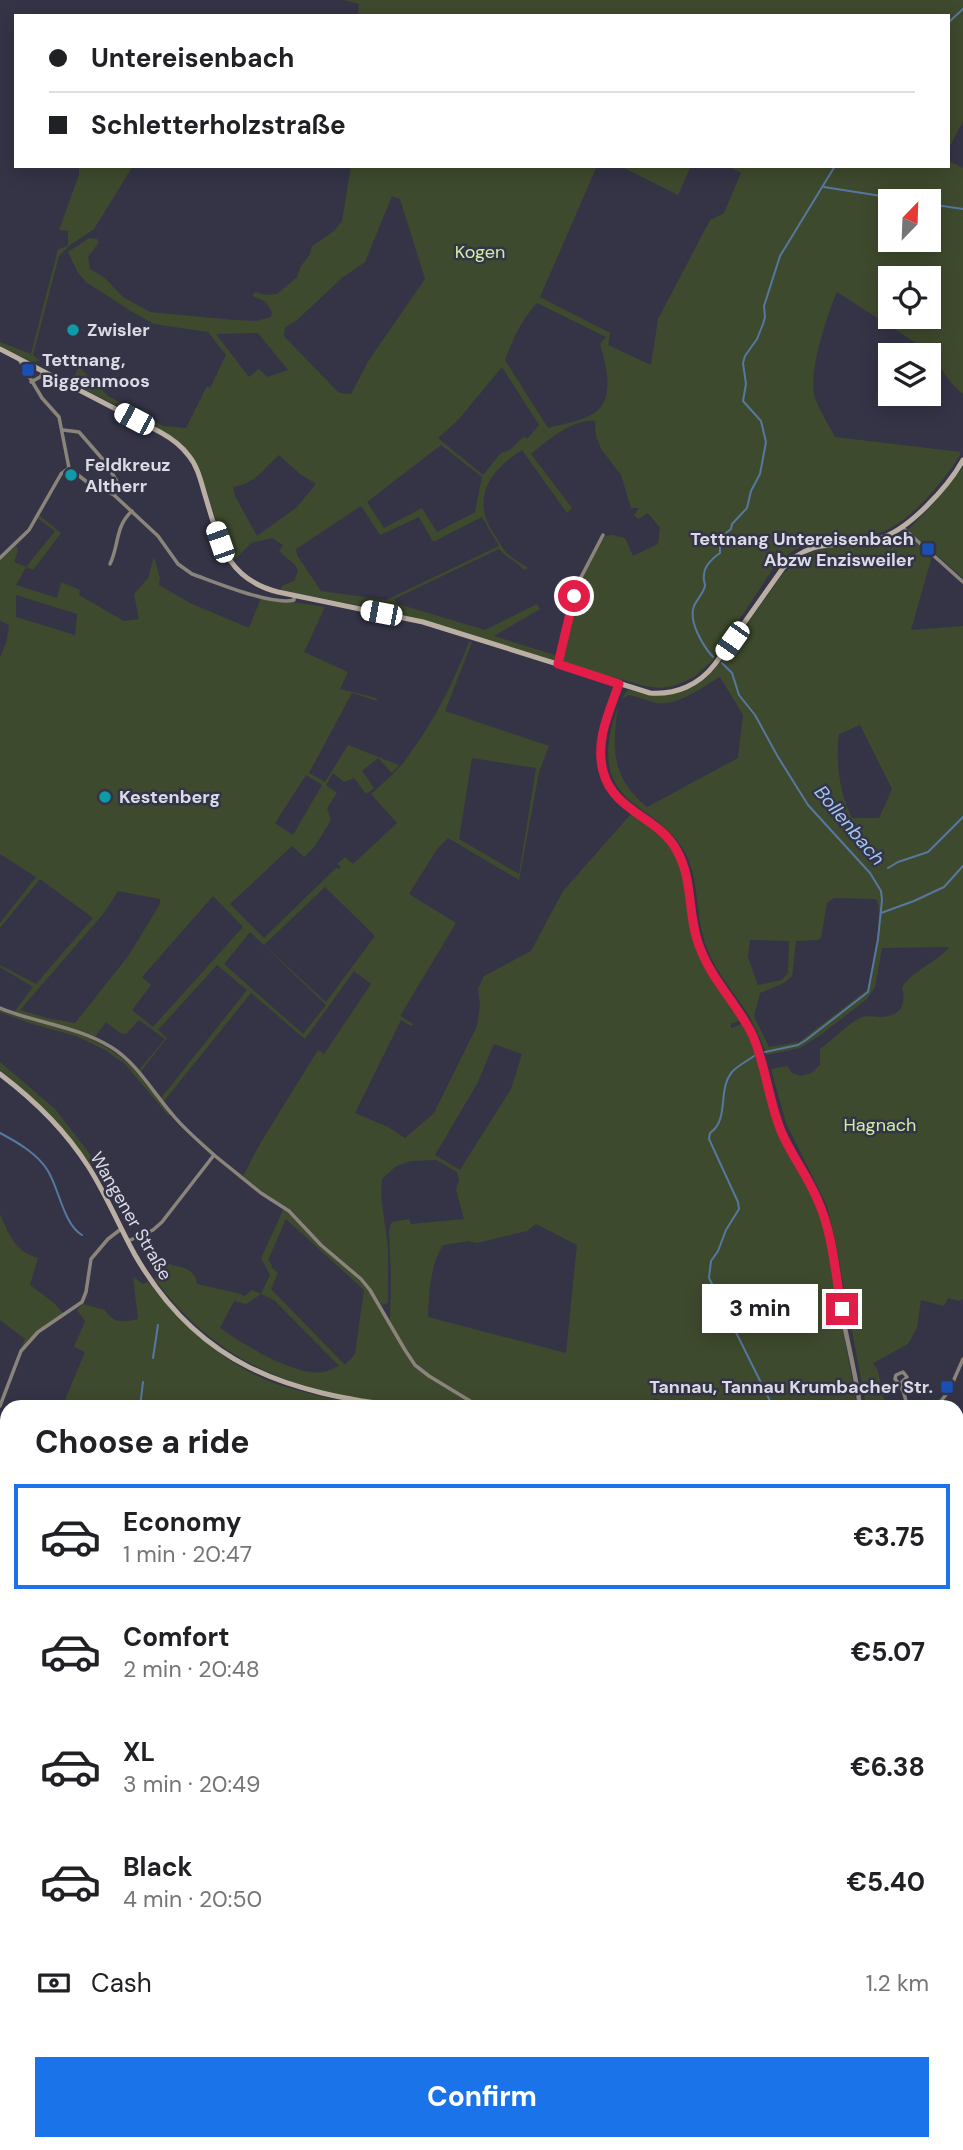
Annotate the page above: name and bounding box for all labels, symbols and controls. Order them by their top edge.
text: Untereisenbach [91,41,294,75]
text: Schletterholzstraße [91,108,346,142]
north arrow [878,189,942,252]
map controls [878,189,941,406]
park label: Kogen [455,240,505,264]
button: locate [878,266,941,329]
place label: Zwisler [87,318,150,342]
marker: Zwisler [65,322,81,338]
button: layers [878,343,941,406]
place label: Tettnang, Biggenmoos [42,348,150,393]
marker: Tettnang, Biggenmoos [20,362,36,378]
car [111,400,158,438]
place label: Feldkreuz Altherr [85,453,171,498]
marker: Feldkreuz Altherr [63,467,79,483]
car [204,519,237,565]
place label: Tettnang Untereisenbach Abzw Enzisweiler [690,527,914,572]
marker: Tettnang Untereisenbach Abzw Enzisweiler [920,541,936,557]
route start [558,580,590,612]
car [359,599,404,627]
car [712,618,753,664]
water label: Bollenbach [809,780,890,871]
place label: Kestenberg [119,785,220,809]
marker: Kestenberg [97,789,113,805]
park label: Hagnach [844,1113,916,1137]
street label: Wangener Straße [85,1147,177,1285]
callout: 3 min [702,1284,818,1334]
text: 3 min [729,1293,791,1323]
route end [826,1293,858,1325]
place label: Tannau, Tannau Krumbacher Str. [649,1375,933,1399]
marker: Tannau, Tannau Krumbacher Str. [939,1379,955,1395]
text: Choose a ride [35,1421,250,1463]
icon: car [39,1505,102,1568]
text: Economy [123,1505,241,1539]
text: €3.75 [853,1520,925,1554]
text: 1 min · 20:47 [123,1539,252,1569]
icon: car [39,1620,102,1683]
text: Comfort [123,1620,229,1654]
text: €5.07 [851,1635,925,1669]
text: 2 min · 20:48 [123,1654,260,1684]
icon: car [39,1735,102,1798]
text: XL [123,1735,155,1769]
text: €6.38 [850,1750,925,1784]
text: 3 min · 20:49 [123,1769,261,1799]
icon: car [39,1850,102,1913]
text: Black [123,1850,193,1884]
text: €5.40 [847,1865,925,1899]
text: 4 min · 20:50 [123,1884,262,1914]
icon: cash [35,1964,73,2002]
text: Cash [91,1966,152,2000]
text: 1.2 km [866,1968,929,1998]
button: Confirm [35,2057,929,2137]

